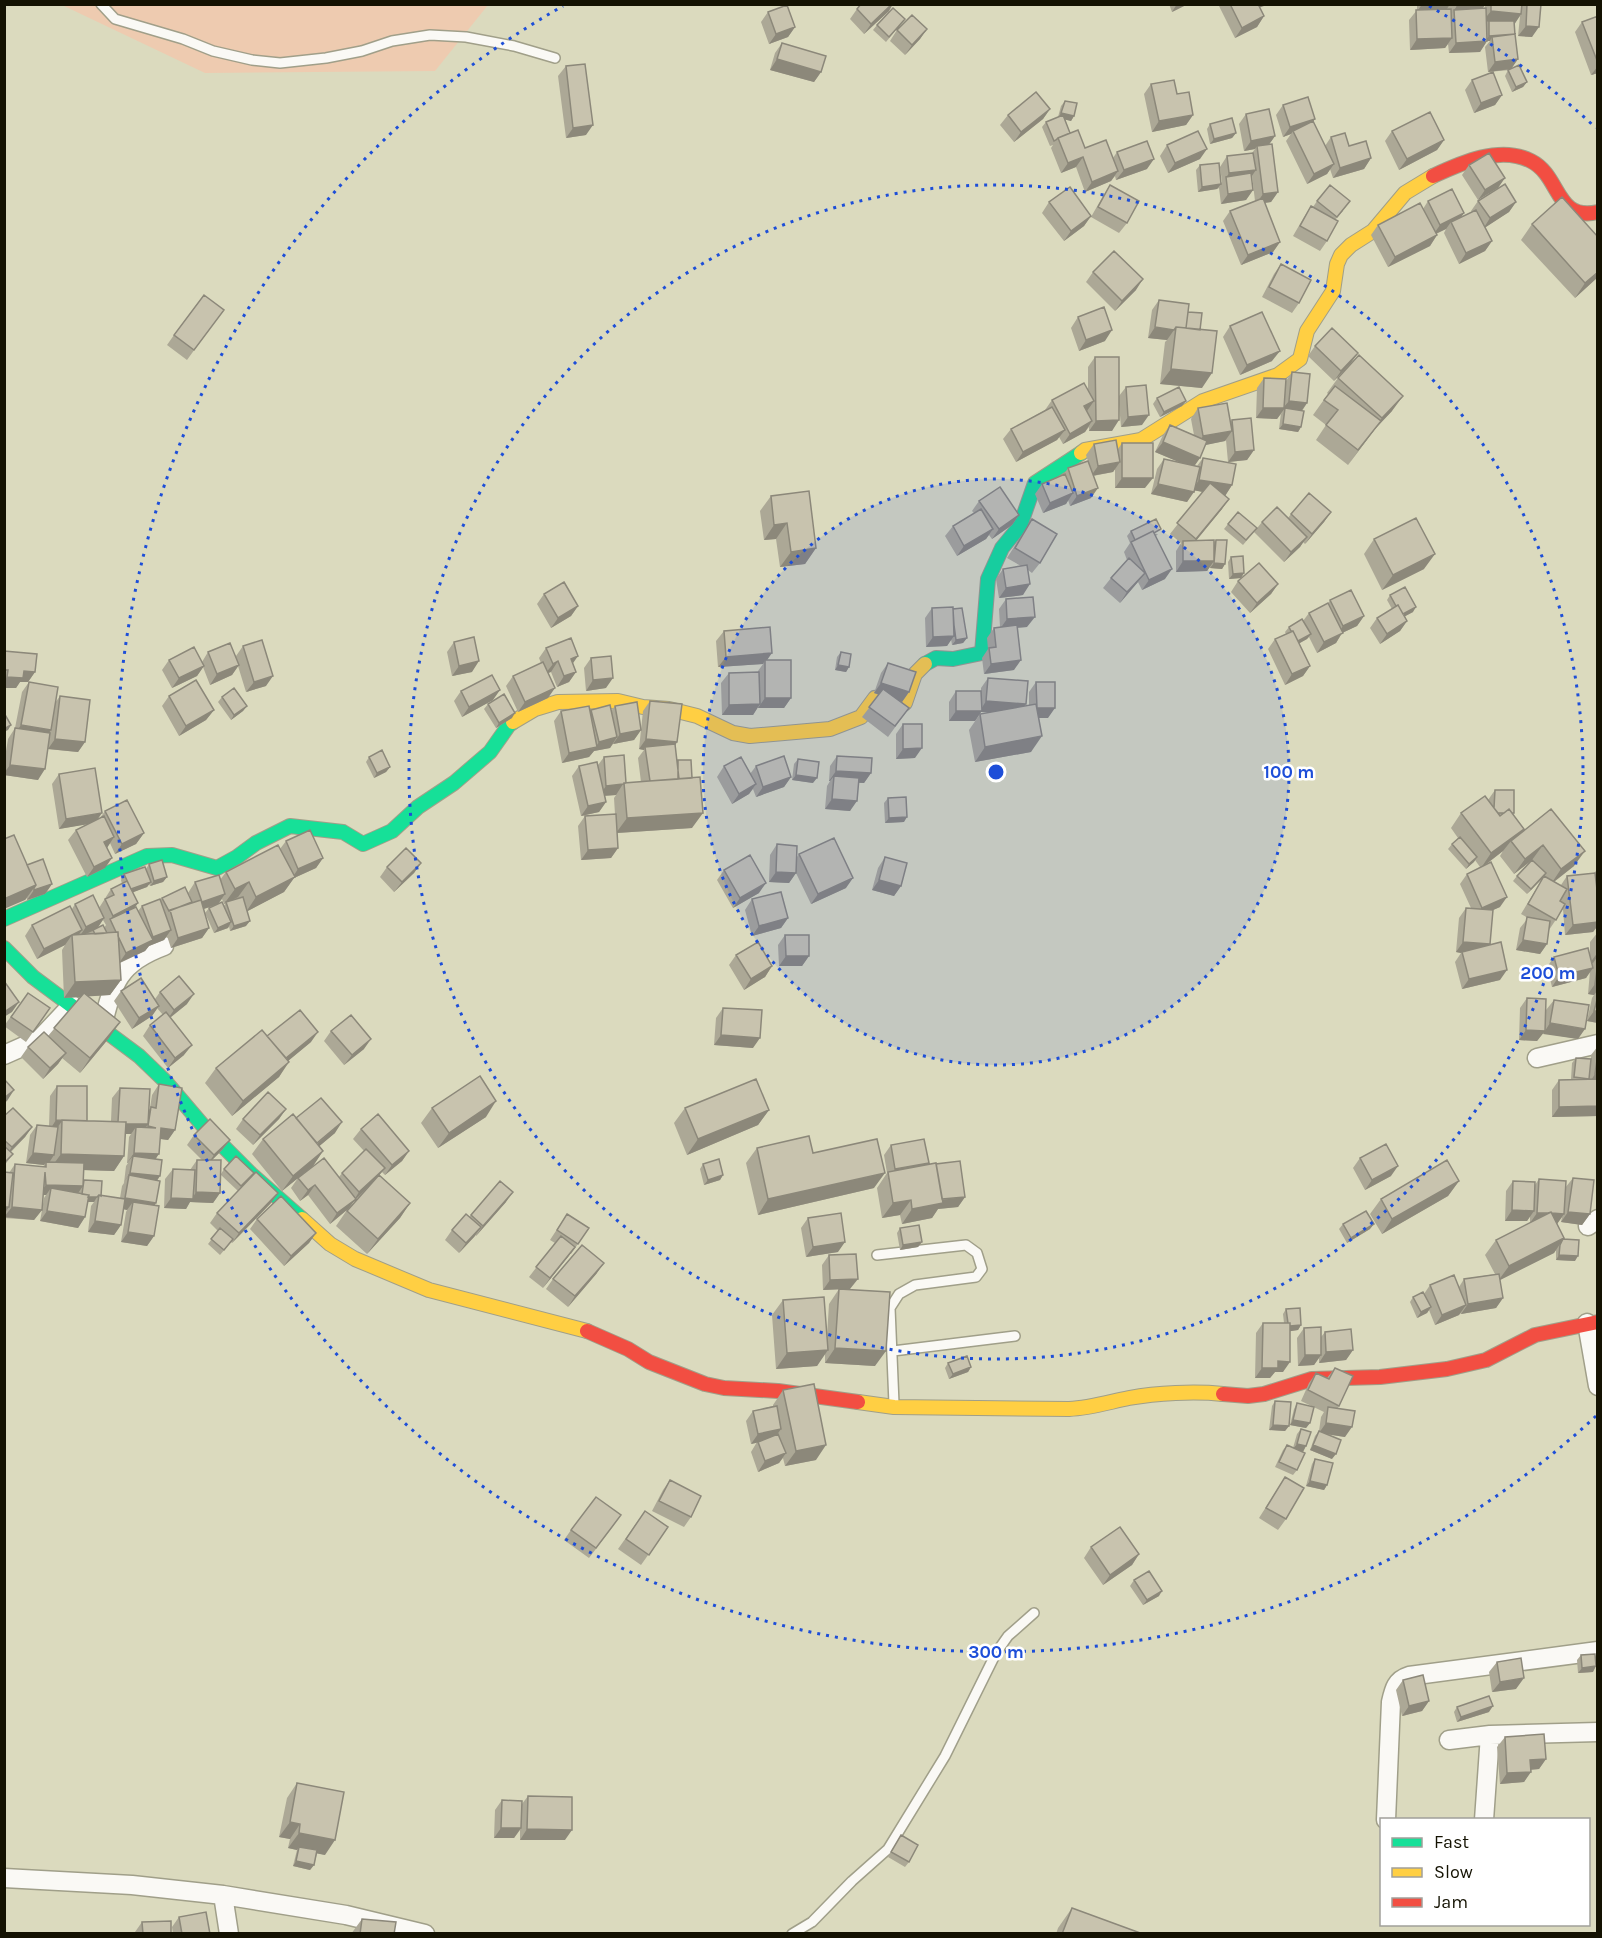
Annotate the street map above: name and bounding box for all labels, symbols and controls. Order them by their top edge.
text: 100 m [1264,761,1314,783]
centre of rings [986,762,1006,782]
text: 200 m [1520,962,1576,984]
text: 300 m [968,1641,1024,1663]
legend [1380,1818,1590,1926]
text: Fast [1434,1831,1469,1853]
text: Slow [1434,1861,1473,1883]
text: Jam [1434,1891,1468,1913]

